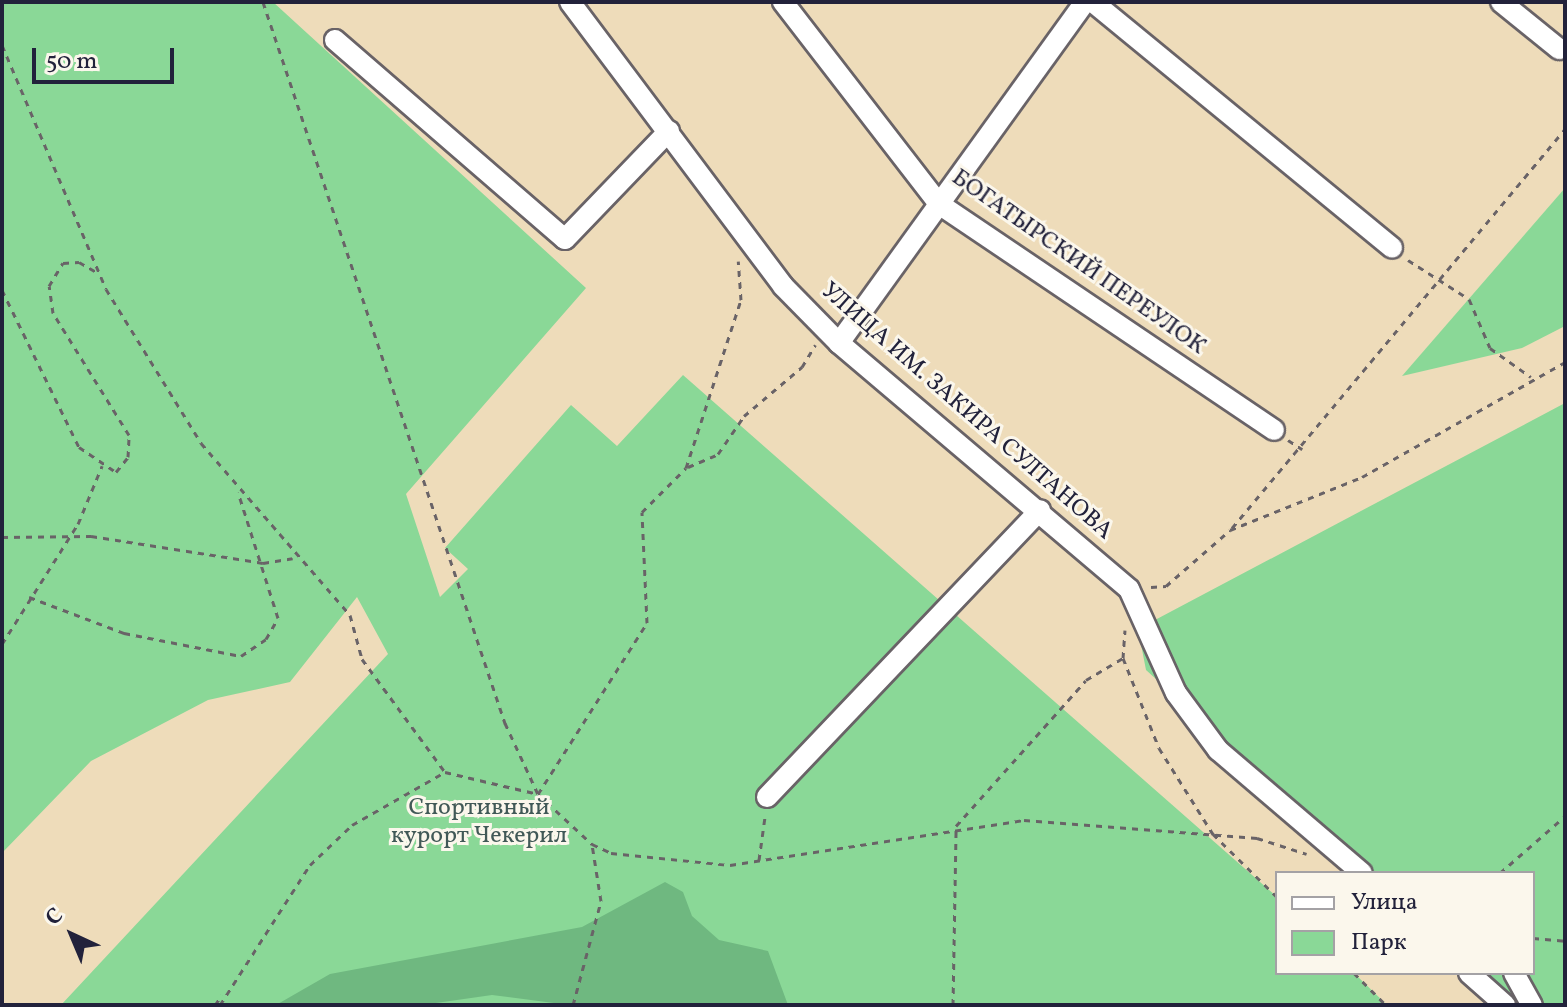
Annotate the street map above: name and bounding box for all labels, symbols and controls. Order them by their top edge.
scale bar [36,32,178,82]
text: 50 m [46,45,98,79]
street label: БОГАТЫРСКИЙ ПЕРЕУЛОК [945,164,1211,362]
street label: УЛИЦА ИМ. ЗАКИРА СУЛТАНОВА [814,277,1118,547]
park label: Спортивный курорт Чекерил [391,795,567,851]
legend [1275,871,1535,975]
text: Улица [1351,886,1418,920]
north arrow [32,895,112,975]
text: С [39,901,71,933]
text: Парк [1351,926,1407,960]

